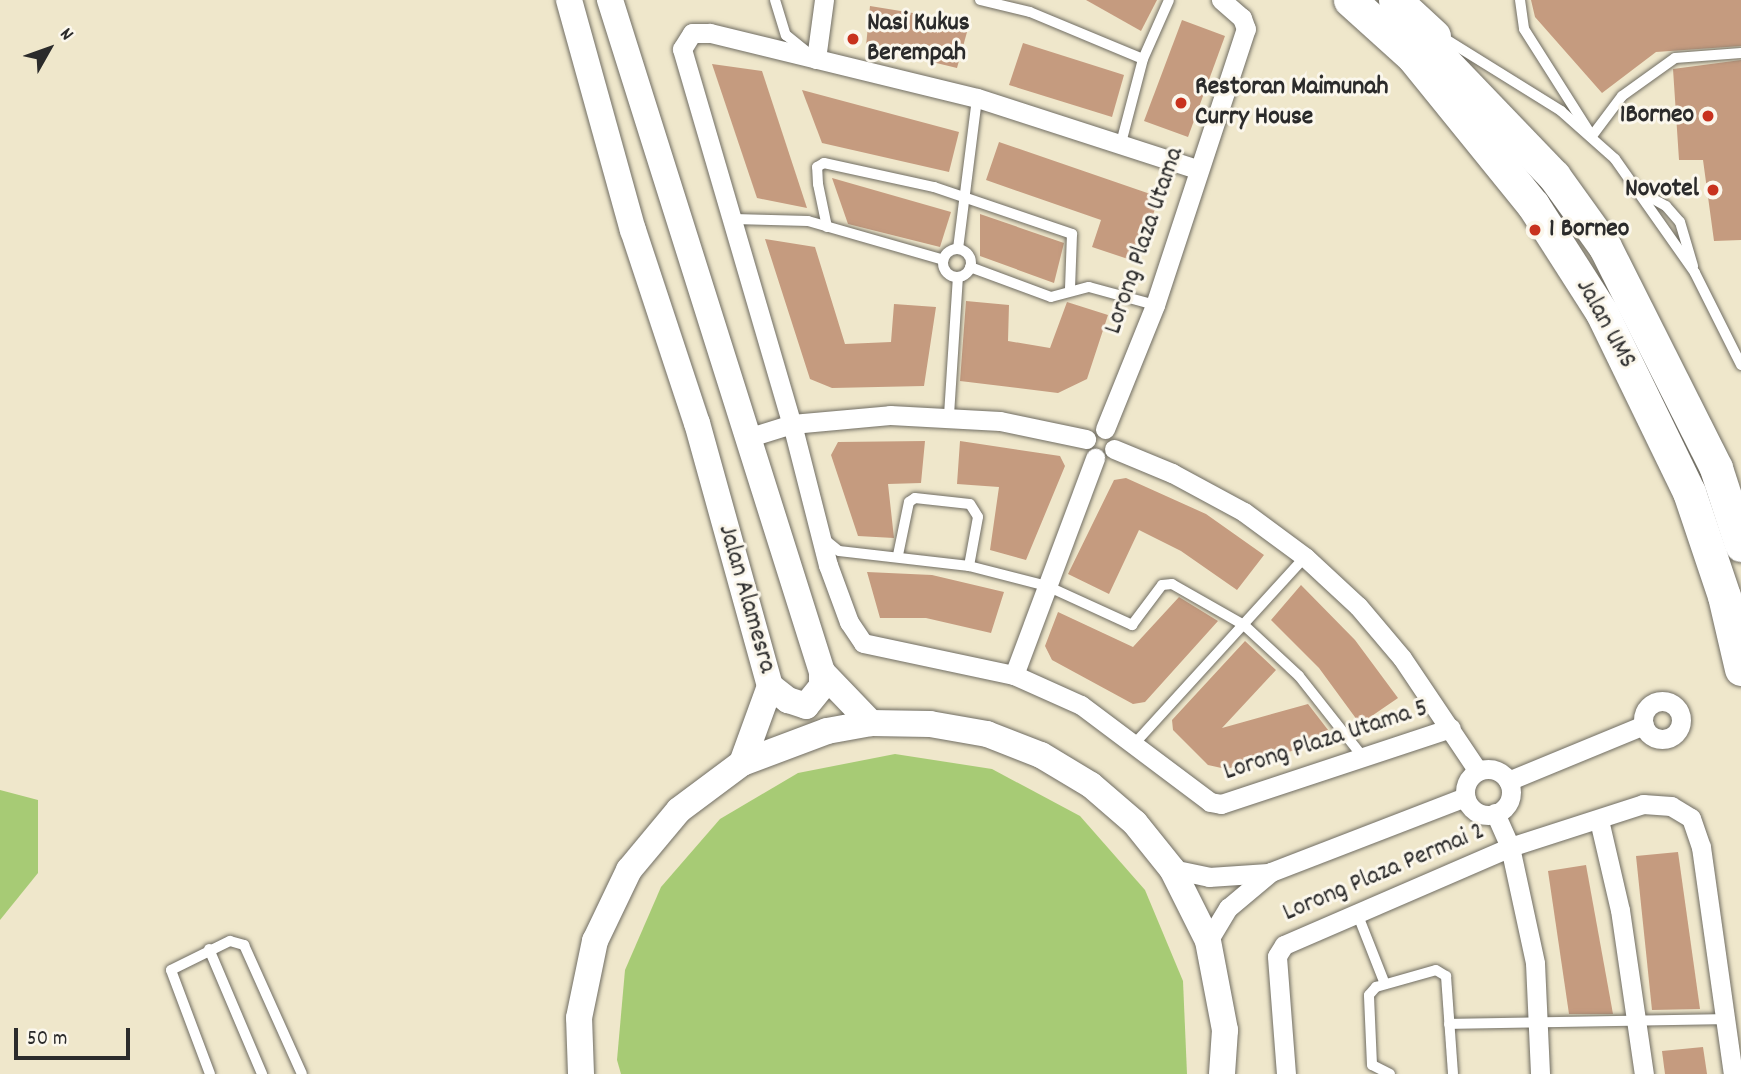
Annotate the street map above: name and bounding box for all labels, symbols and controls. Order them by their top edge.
place label: Nasi Kukus Berempah [867,8,970,70]
north arrow [14,14,84,84]
text: N [52,23,79,47]
marker: Nasi Kukus Berempah [845,31,861,47]
place label: Restoran Maimunah Curry House [1195,72,1388,134]
marker: Restoran Maimunah Curry House [1173,95,1189,111]
place label: 1Borneo [1620,100,1694,132]
marker: 1Borneo [1700,108,1716,124]
street label: Lorong Plaza Utama [1098,144,1192,338]
place label: Novotel [1625,174,1699,206]
marker: Novotel [1705,182,1721,198]
place label: 1 Borneo [1549,214,1629,246]
marker: 1 Borneo [1527,222,1543,238]
street label: Jalan UMS [1568,274,1642,374]
street label: Jalan Alamesra [710,521,782,677]
street label: Lorong Plaza Utama 5 [1220,693,1432,789]
street label: Lorong Plaza Permai 2 [1278,816,1490,930]
scale bar [18,1014,133,1058]
text: 50 m [27,1025,67,1055]

